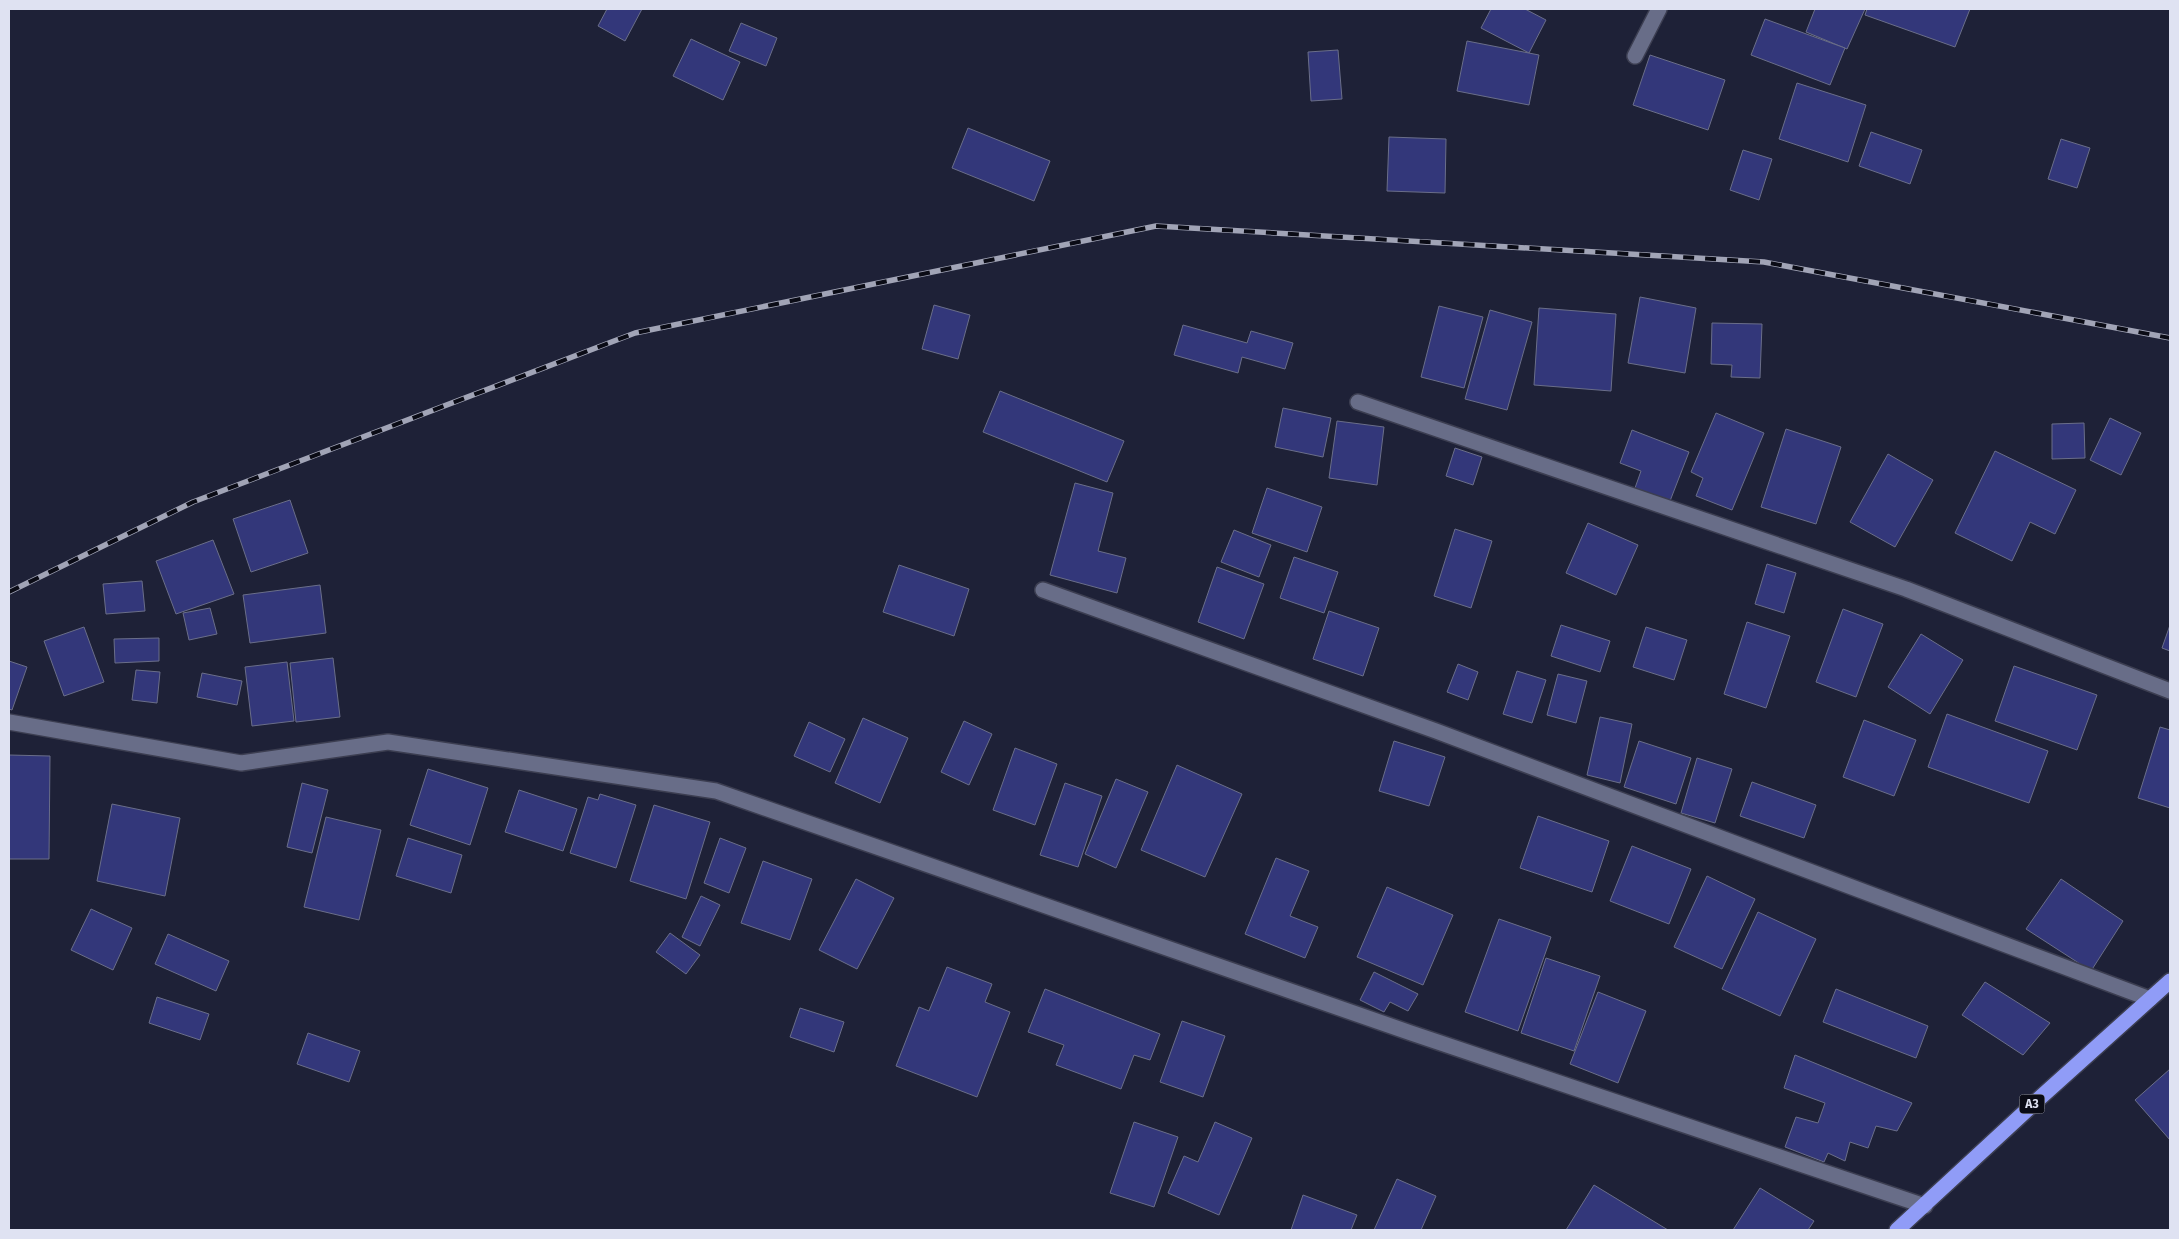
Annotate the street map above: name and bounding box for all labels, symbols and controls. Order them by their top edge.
road number: A3 [2020,1094,2044,1114]

